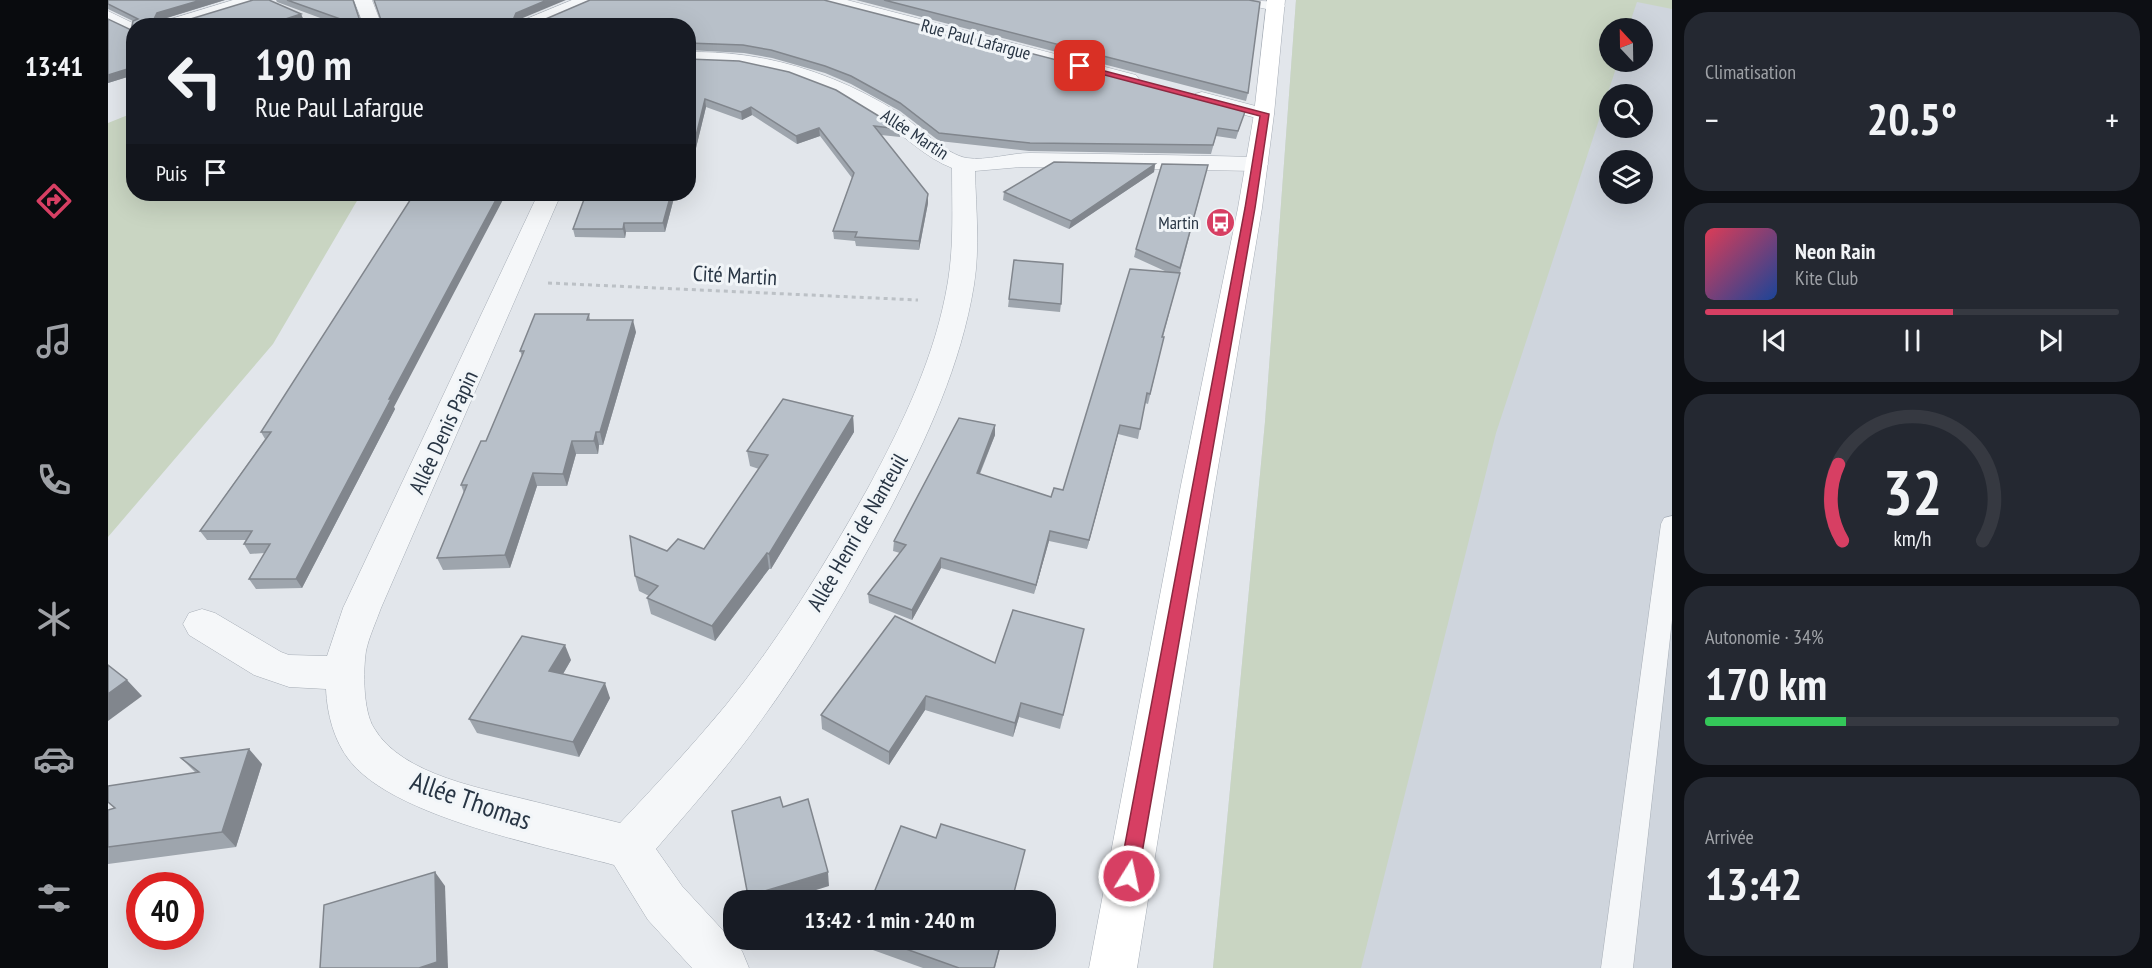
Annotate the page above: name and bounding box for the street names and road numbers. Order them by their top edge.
street label: Rue Paul Lafargue [919,13,1033,65]
street label: Allée Martin [877,104,953,164]
street label: Cité Martin [692,259,778,291]
street label: Allée Denis Papin [402,366,484,498]
street label: Allée Henri de Nanteuil [801,447,914,616]
street label: Allée Thomas [406,763,536,837]

